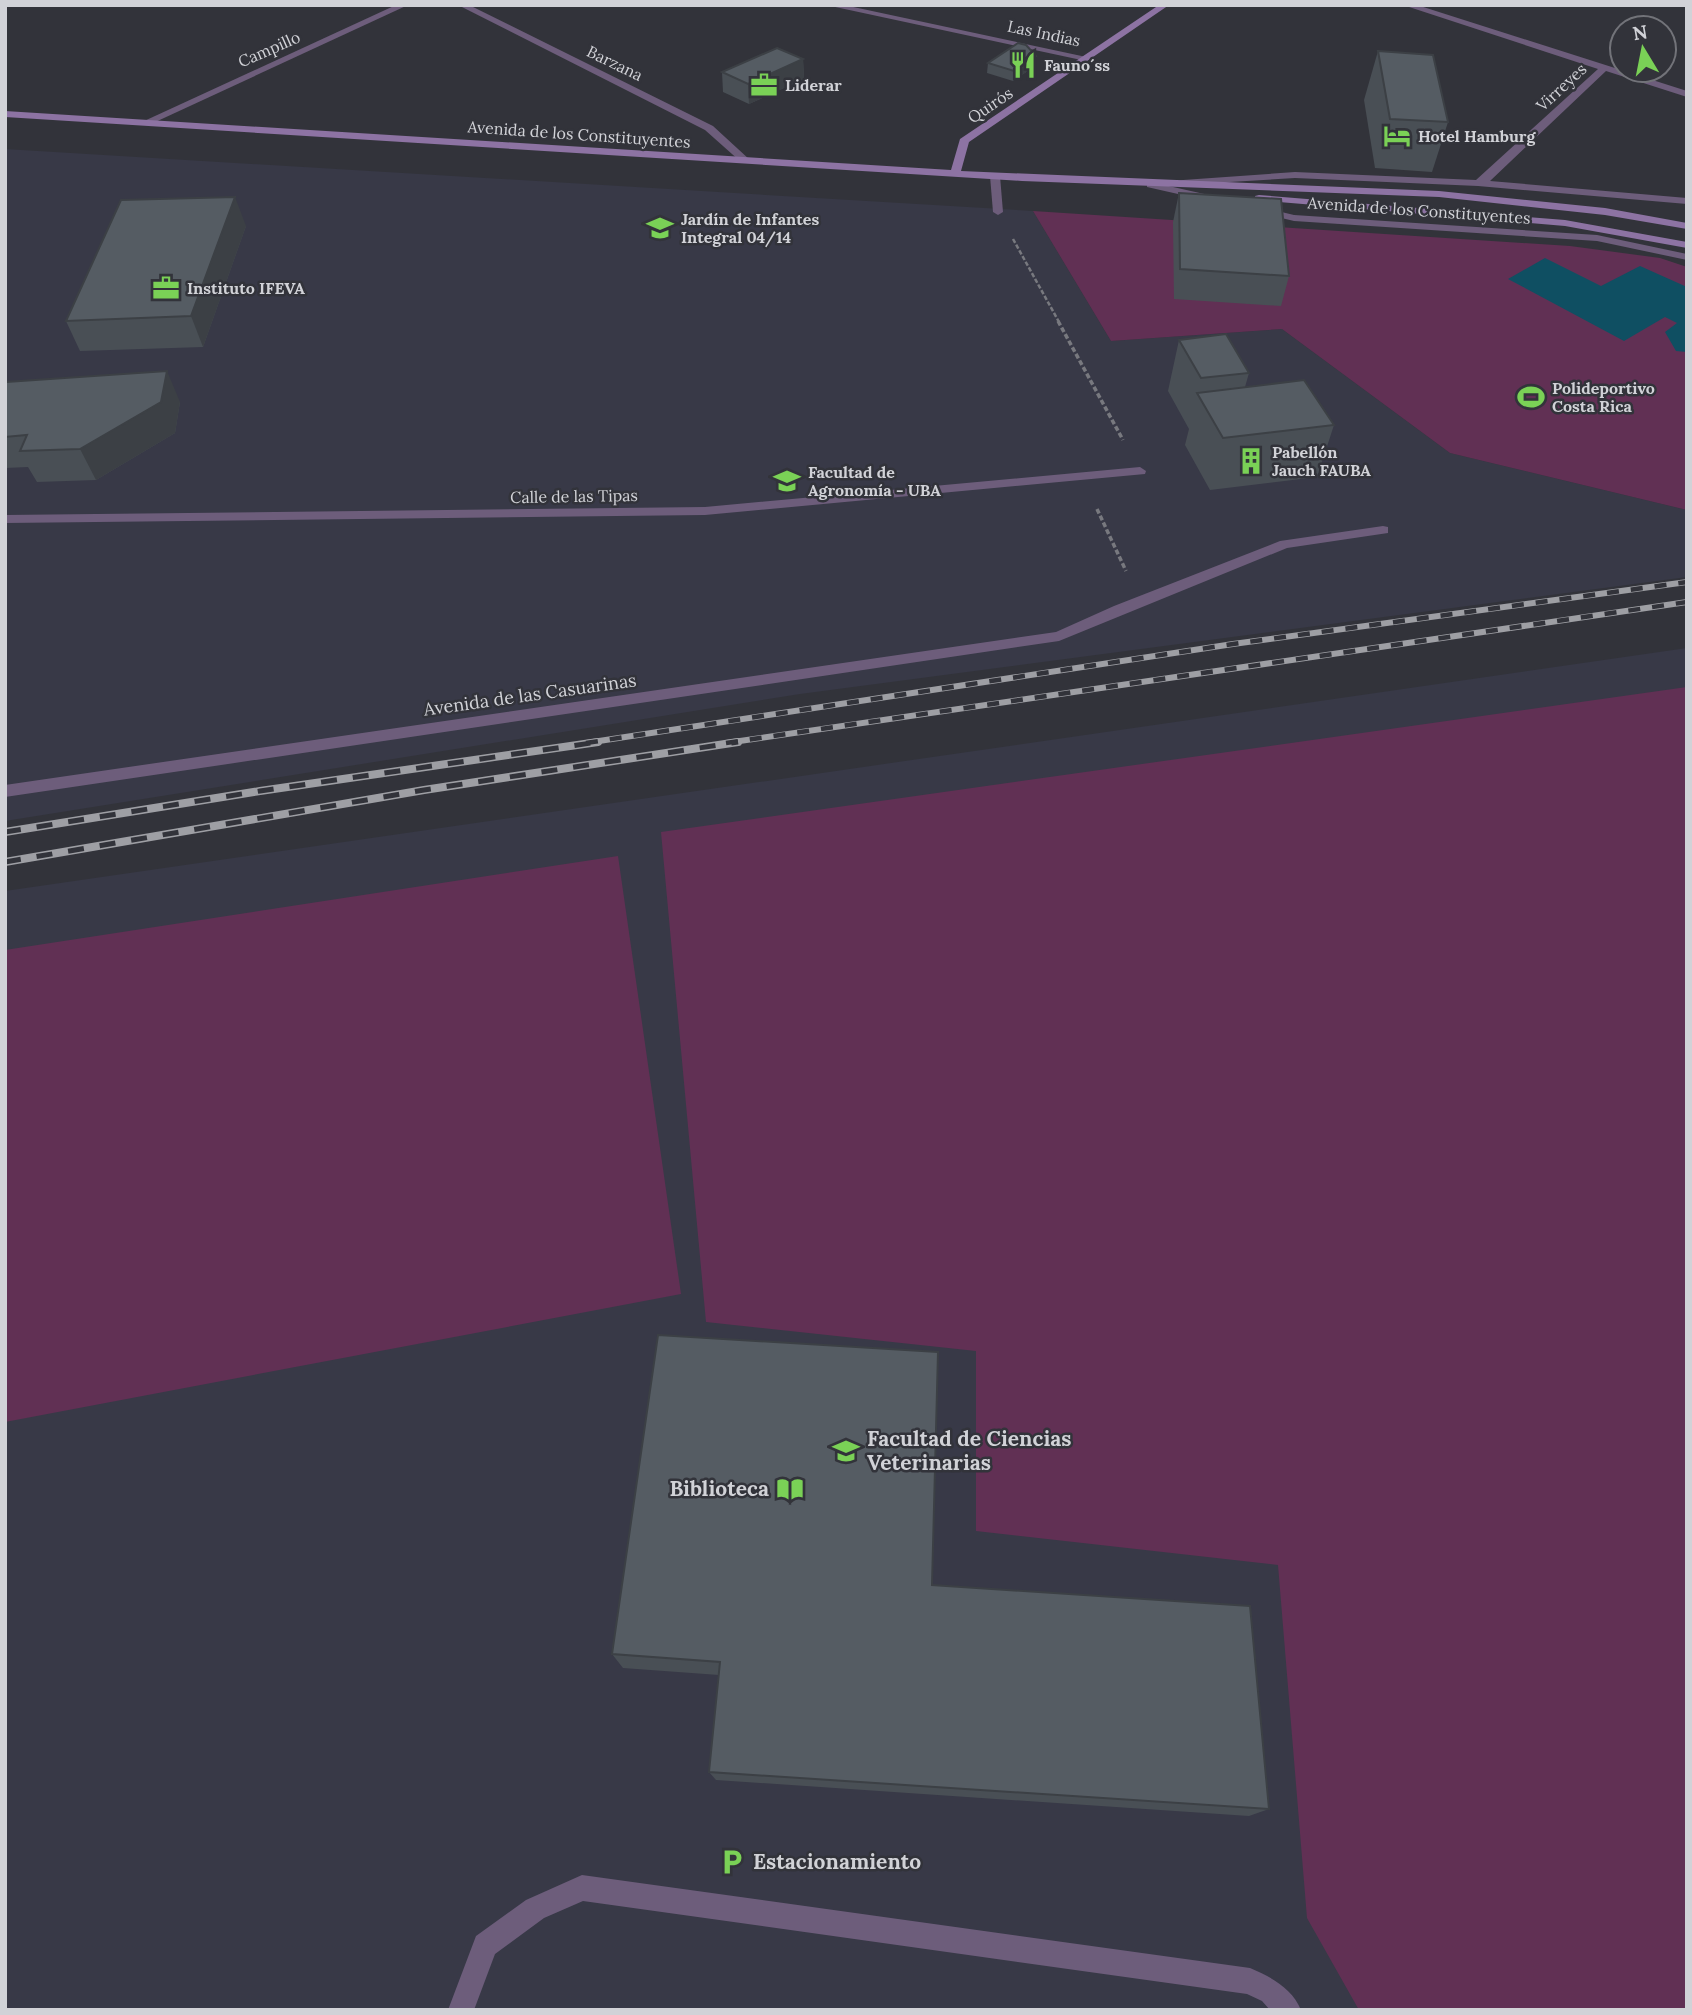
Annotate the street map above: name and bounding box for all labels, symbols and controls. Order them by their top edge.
north arrow [1608,14,1678,84]
street label: Las Indias [1006,16,1082,50]
text: N [1631,19,1650,45]
street label: Campillo [235,26,303,72]
street label: Barzana [584,41,646,85]
restaurant icon: Fauno´ss [1008,50,1038,80]
place label: Fauno´ss [1044,55,1110,75]
street label: Virreyes [1531,59,1590,116]
office icon: Liderar [749,70,779,100]
place label: Liderar [785,75,842,95]
street label: Quirós [964,83,1016,127]
street label: Avenida de los Constituyentes [466,116,691,152]
hotel icon: Hotel Hamburg [1382,121,1412,151]
place label: Hotel Hamburg [1418,126,1536,146]
street label: Avenida de los Constituyentes [1306,192,1531,228]
place label: Jardín de Infantes Integral 04/14 [681,209,819,248]
school or university icon: Jardín de Infantes Integral 04/14 [645,213,675,243]
office icon: Instituto IFEVA [151,273,181,303]
place label: Instituto IFEVA [187,278,305,298]
place label: Polideportivo Costa Rica [1552,378,1655,416]
sports icon: Polideportivo Costa Rica [1516,382,1546,412]
place label: Pabellón Jauch FAUBA [1272,442,1371,480]
building icon: Pabellón Jauch FAUBA [1236,446,1266,476]
place label: Facultad de Agronomía - UBA [808,462,941,500]
school or university icon: Facultad de Agronomía - UBA [772,466,802,496]
street label: Calle de las Tipas [510,485,638,507]
street label: Avenida de las Casuarinas [421,668,638,721]
place label: Facultad de Ciencias Veterinarias [867,1425,1071,1476]
school or university icon: Facultad de Ciencias Veterinarias [831,1436,861,1466]
library icon: Biblioteca [775,1474,805,1504]
place label: Biblioteca [669,1475,769,1502]
parking icon: Estacionamiento [717,1847,747,1877]
place label: Estacionamiento [753,1848,921,1875]

